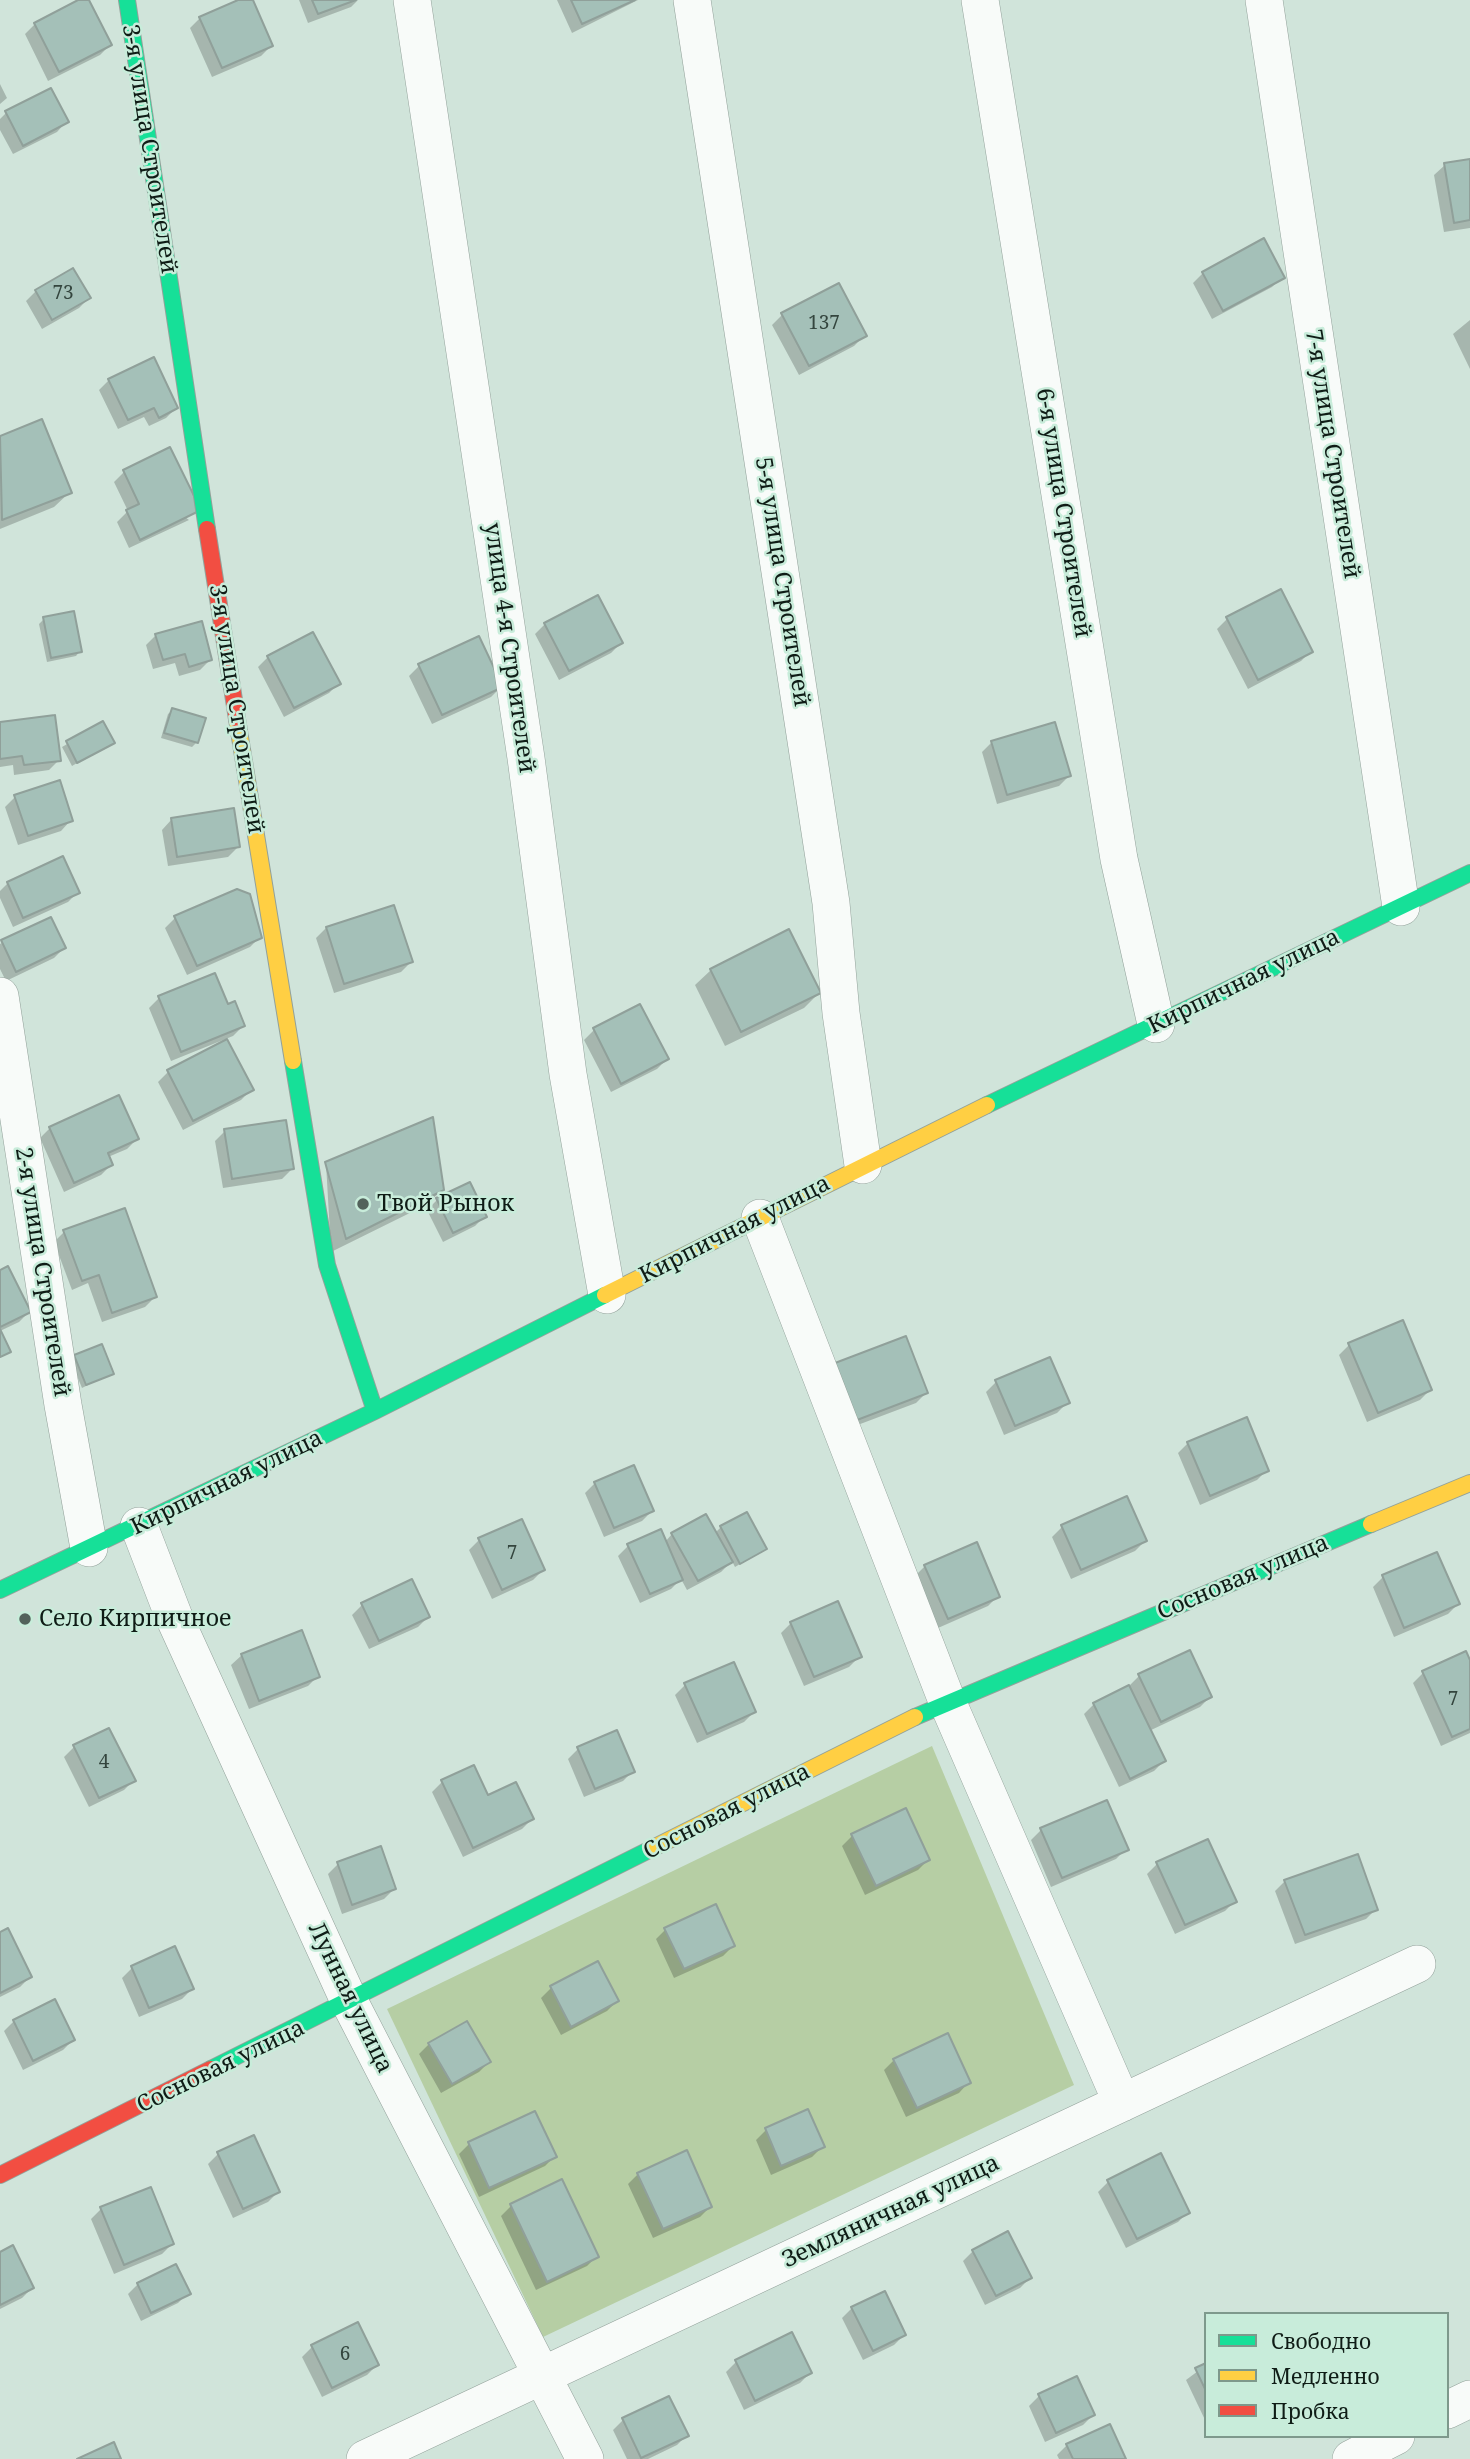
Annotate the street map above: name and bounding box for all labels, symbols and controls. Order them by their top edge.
street label: 3-я улица Строителей [116,22,182,276]
house number: 73 [52,283,74,305]
house number: 137 [808,313,840,335]
street label: 7-я улица Строителей [1299,327,1365,581]
street label: 6-я улица Строителей [1030,386,1096,640]
street label: 5-я улица Строителей [749,455,815,709]
street label: улица 4-я Строителей [478,521,540,775]
street label: 3-я улица Строителей [203,582,269,836]
street label: Кирпичная улица [1143,924,1345,1040]
street label: 2-я улица Строителей [9,1145,75,1399]
street label: Кирпичная улица [635,1170,835,1290]
place label: Твой Рынок [377,1190,514,1218]
marker: Твой Рынок [355,1196,371,1212]
street label: Кирпичная улица [126,1425,328,1541]
street label: Сосновая улица [1153,1529,1333,1627]
house number: 7 [507,1543,517,1565]
place label: Село Кирпичное [39,1605,231,1633]
marker: Село Кирпичное [17,1611,33,1627]
house number: 7 [1448,1689,1458,1711]
house number: 4 [99,1752,109,1774]
street label: Сосновая улица [639,1758,815,1866]
street label: Лунная улица [302,1918,398,2078]
street label: Сосновая улица [133,2014,309,2120]
street label: Земляничная улица [778,2150,1004,2274]
legend [1204,2312,1449,2438]
text: Свободно [1271,2327,1371,2355]
house number: 6 [340,2344,350,2366]
text: Медленно [1271,2362,1380,2390]
text: Пробка [1271,2397,1350,2425]

